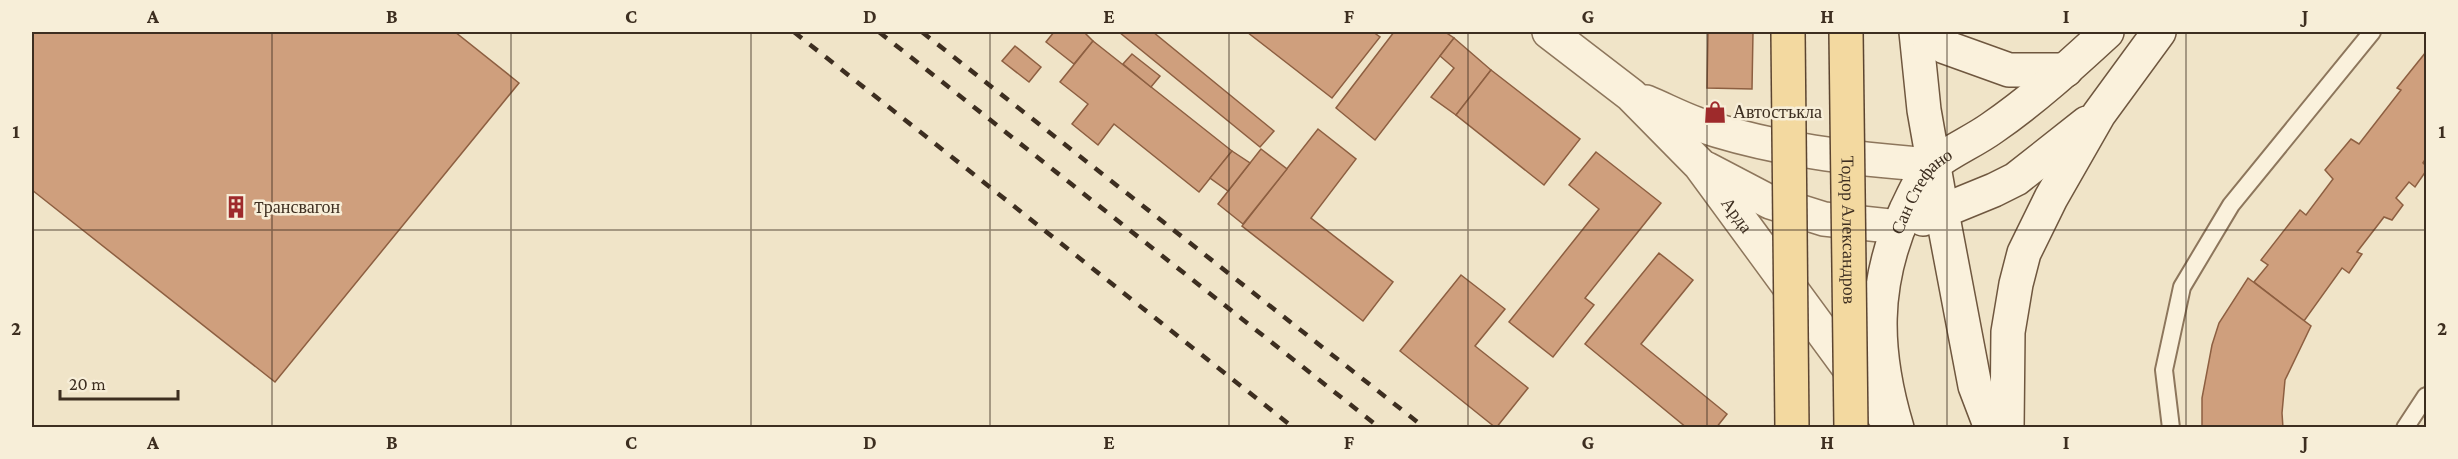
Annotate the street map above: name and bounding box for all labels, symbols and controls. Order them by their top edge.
text: A [146,5,160,27]
text: B [386,5,398,27]
text: C [625,5,637,27]
text: D [863,5,877,27]
text: E [1103,5,1115,27]
text: F [1344,5,1355,27]
text: G [1582,5,1595,27]
text: H [1820,5,1834,27]
text: I [2063,5,2070,27]
text: J [2300,5,2309,27]
shop icon: Автостъкла [1702,99,1728,125]
place label: Автостъкла [1733,102,1822,122]
text: 1 [12,120,20,142]
text: 1 [2438,120,2446,142]
street label: Сан Стефано [1887,144,1956,237]
street label: Тодор Александров [1838,156,1859,304]
building icon: Tрансвагон [223,194,249,220]
street label: Арда [1717,194,1756,237]
place label: Tрансвагон [254,197,341,217]
text: 2 [11,317,21,339]
text: 2 [2437,317,2447,339]
scale bar [60,363,178,401]
text: 20 m [69,374,106,394]
text: A [146,431,160,453]
text: B [386,431,398,453]
text: C [625,431,637,453]
text: D [863,431,877,453]
text: E [1103,431,1115,453]
text: F [1344,431,1355,453]
text: G [1582,431,1595,453]
text: H [1820,431,1834,453]
text: I [2063,431,2070,453]
text: J [2300,431,2309,453]

